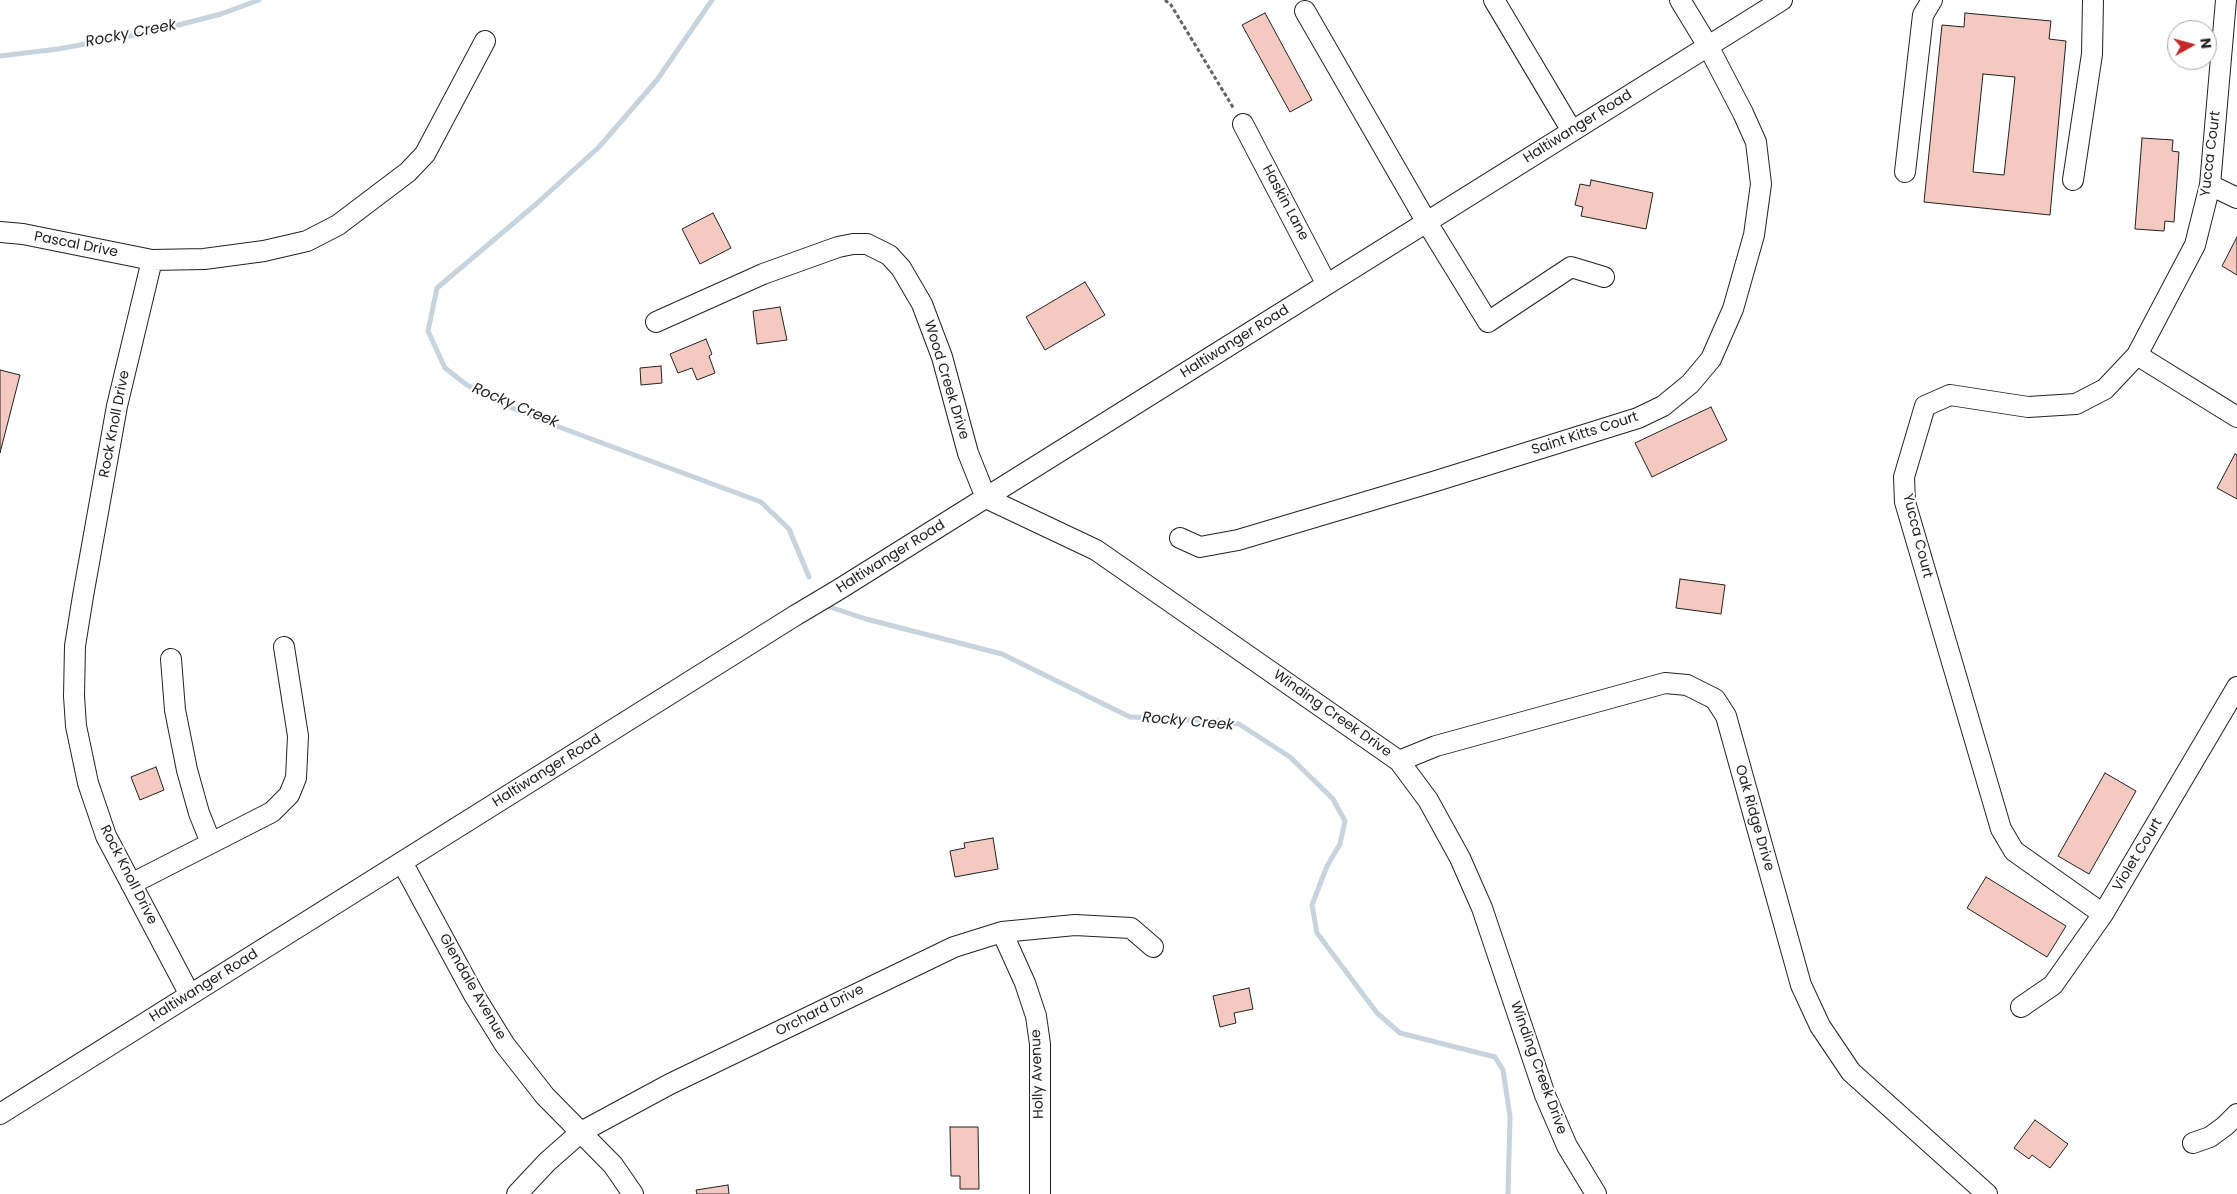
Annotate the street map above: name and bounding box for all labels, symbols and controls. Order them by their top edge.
water label: Rocky Creek [84,16,178,52]
north arrow [2167,20,2217,70]
text: N [2195,37,2216,50]
street label: Haltiwanger Road [1521,87,1635,167]
street label: Yucca Court [2197,110,2225,198]
street label: Haskin Lane [1258,162,1312,244]
street label: Pascal Drive [33,229,119,261]
street label: Haltiwanger Road [1178,302,1292,382]
street label: Wood Creek Drive [920,318,972,442]
street label: Rock Knoll Drive [96,369,134,479]
water label: Rocky Creek [469,380,561,432]
street label: Saint Kitts Court [1530,409,1640,459]
street label: Yucca Court [1898,492,1936,580]
street label: Haltiwanger Road [834,517,948,597]
street label: Winding Creek Drive [1270,667,1394,761]
water label: Rocky Creek [1141,709,1235,735]
street label: Haltiwanger Road [490,731,604,811]
street label: Oak Ridge Drive [1731,763,1777,873]
street label: Violet Court [2110,816,2166,894]
street label: Rock Knoll Drive [96,823,160,927]
street label: Glendale Avenue [435,931,509,1043]
street label: Haltiwanger Road [147,946,261,1026]
street label: Orchard Drive [773,982,867,1040]
street label: Winding Creek Drive [1506,999,1570,1137]
street label: Holly Avenue [1028,1029,1048,1119]

